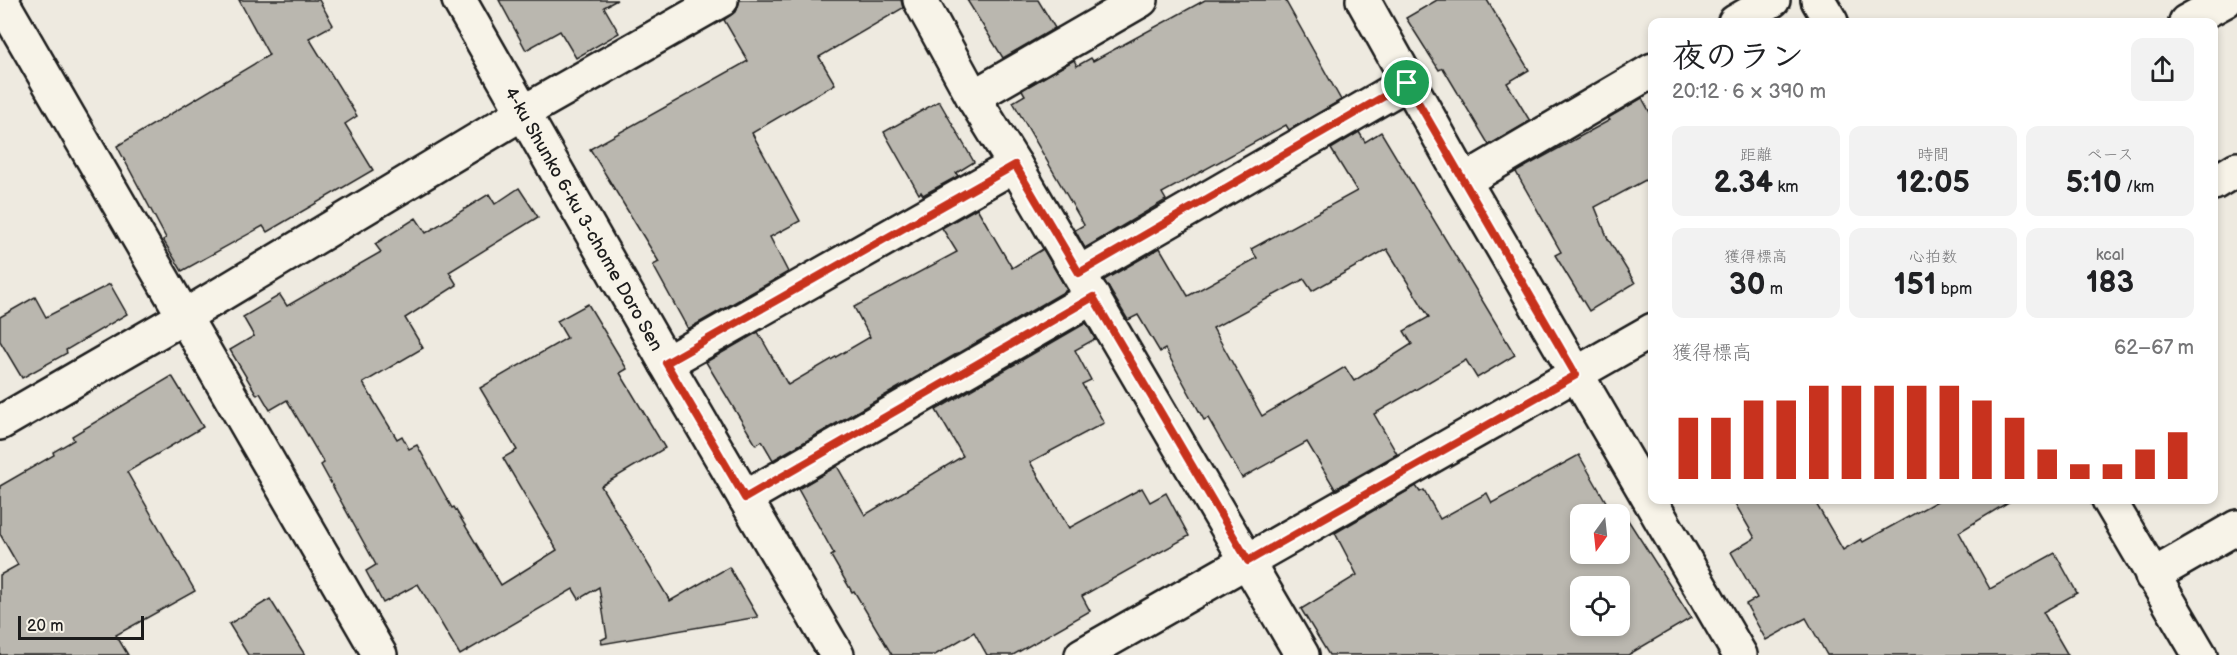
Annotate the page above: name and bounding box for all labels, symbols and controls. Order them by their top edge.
text: 夜のラン [1672,37,1804,77]
button: share [2131,38,2194,101]
pin [1381,57,1432,108]
icon: arrive [1390,66,1423,99]
text: 20:12 · 6 × 390 m [1672,80,1826,104]
street label: 4-ku Shunko 6-ku 3-chome Doro Sen [500,83,667,355]
text: 距離 [1740,146,1772,165]
text: 時間 [1917,146,1949,165]
text: ペース [2086,146,2134,165]
text: 2.34 [1713,165,1773,201]
text: 12:05 [1896,165,1970,201]
text: 5:10 [2066,165,2122,201]
text: km [1773,178,1799,197]
text: /km [2122,178,2154,197]
text: kcal [2096,246,2124,265]
text: 獲得標高 [1724,248,1788,267]
text: 心拍数 [1909,248,1957,267]
text: 183 [2086,265,2134,301]
text: 30 [1729,267,1765,303]
text: 151 [1894,267,1936,303]
text: m [1765,280,1783,299]
text: bpm [1936,280,1972,299]
text: 62–67 m [2114,336,2194,360]
text: 獲得標高 [1672,341,1752,365]
north arrow [1570,504,1630,564]
map controls [1570,504,1630,636]
button: locate [1570,576,1630,636]
scale bar [18,613,144,640]
text: 20 m [27,617,63,636]

